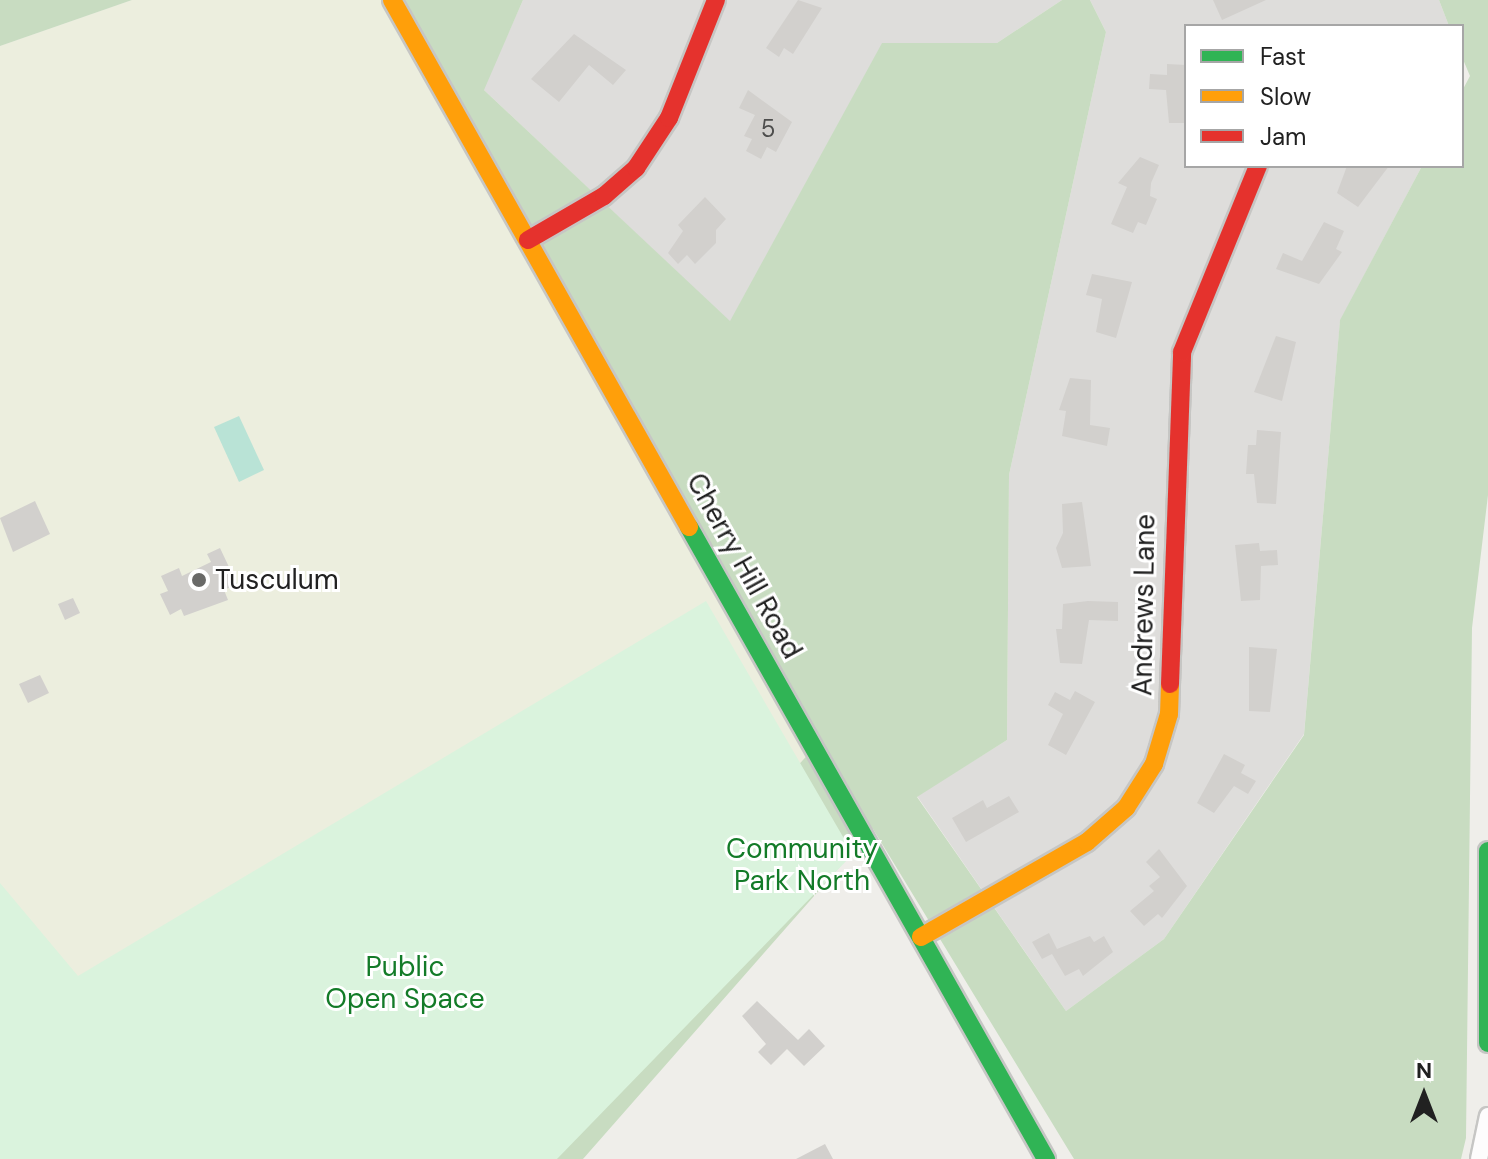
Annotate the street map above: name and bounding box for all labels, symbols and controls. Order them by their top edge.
legend [1184,24,1464,168]
text: Fast [1260,41,1306,72]
text: Slow [1260,81,1311,112]
house number: 5 [761,115,775,143]
text: Jam [1260,121,1306,152]
street label: Cherry Hill Road [679,467,809,665]
street label: Andrews Lane [1126,514,1162,696]
place label: Tusculum [215,563,339,597]
marker: Tusculum [190,571,208,589]
park label: Community Park North [726,832,878,898]
park label: Public Open Space [325,950,485,1016]
north arrow [1384,1055,1464,1135]
text: N [1416,1056,1432,1085]

